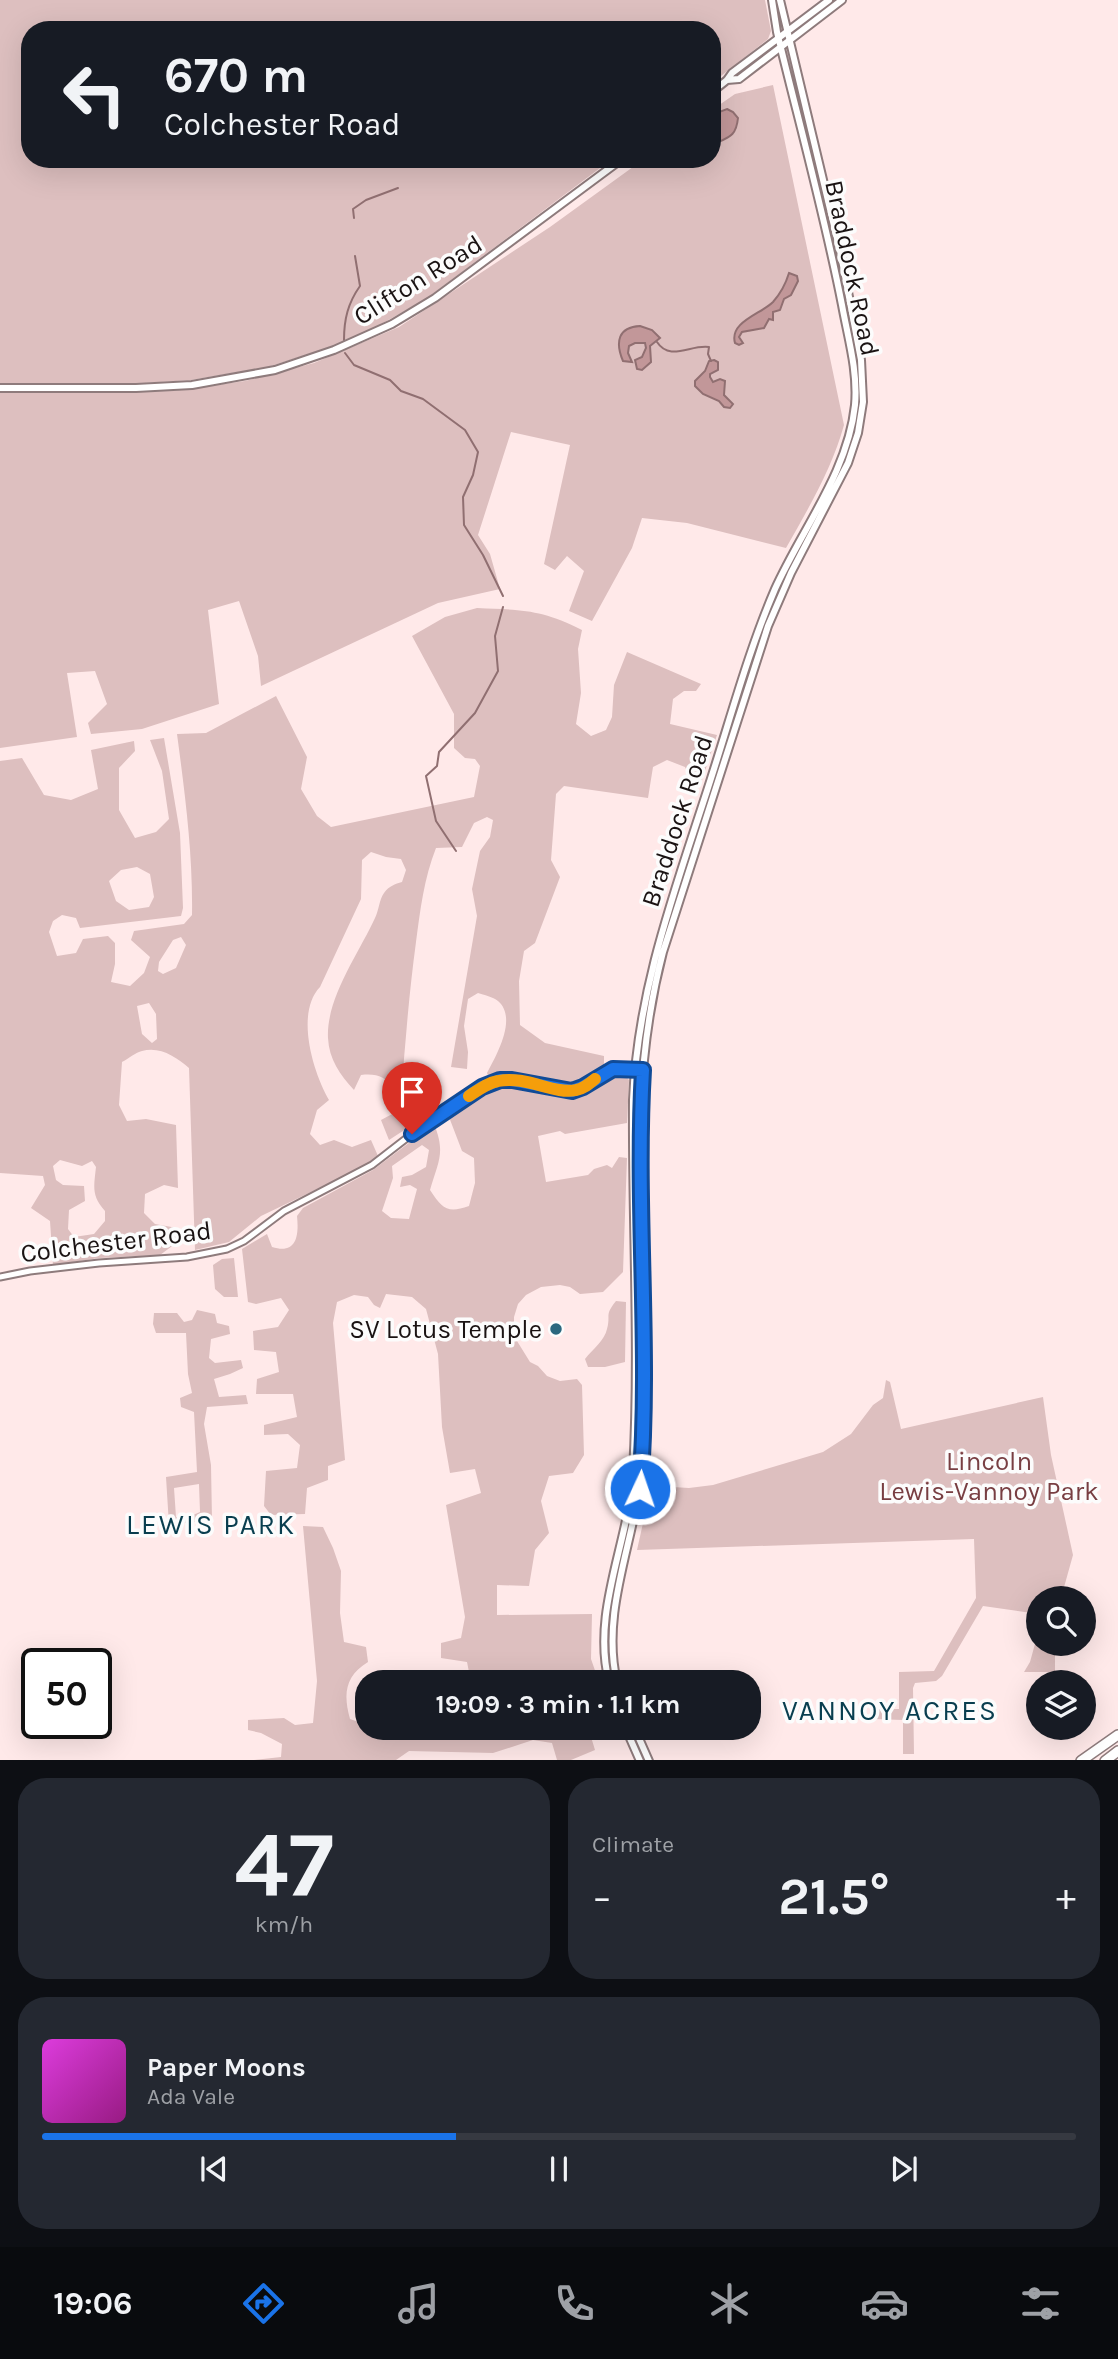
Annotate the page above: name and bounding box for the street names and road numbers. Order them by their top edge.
street label: Braddock Road [818,177,886,359]
street label: Clifton Road [348,228,488,332]
street label: Braddock Road [635,731,719,911]
street label: Colchester Road [19,1215,213,1269]

